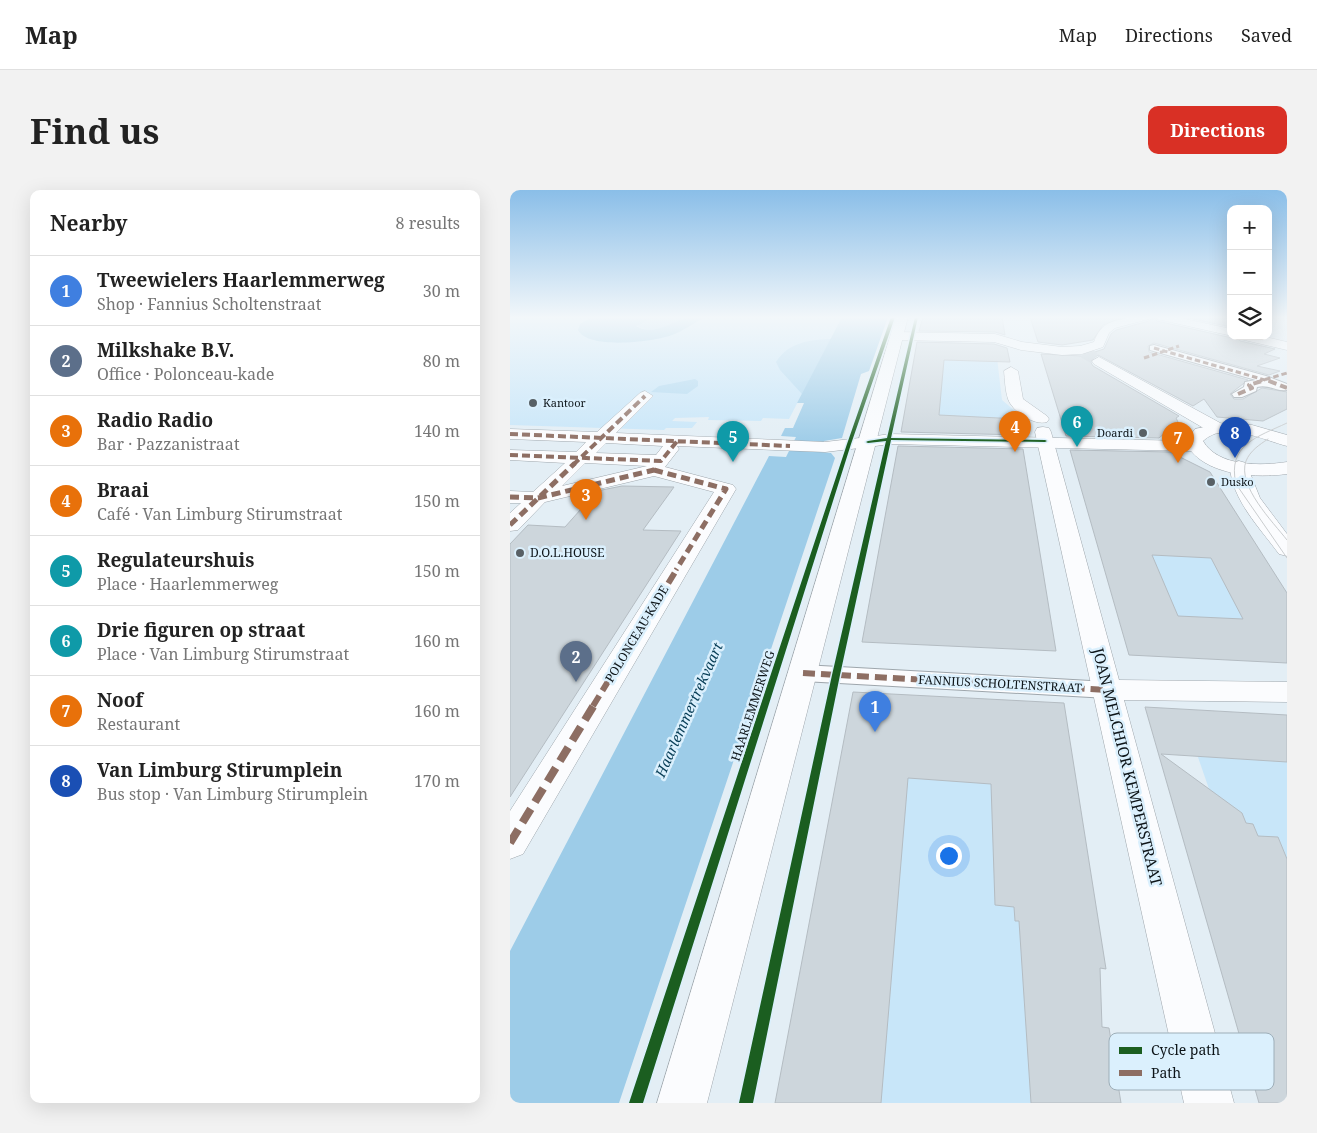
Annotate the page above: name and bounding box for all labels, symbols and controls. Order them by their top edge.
text: Map [25,18,78,51]
text: Map [1059,23,1097,47]
text: Directions [1125,23,1213,47]
text: Saved [1241,23,1292,47]
button: Directions [1148,106,1287,154]
text: Find us [30,107,159,154]
map controls [1227,205,1272,340]
button: + [1227,205,1272,250]
text: Nearby [50,209,128,237]
text: 8 results [396,212,460,234]
button: − [1227,250,1272,295]
text: Tweewielers Haarlemmerweg [97,267,385,293]
text: 1 [61,280,71,302]
text: 30 m [423,280,460,302]
text: Shop · Fannius Scholtenstraat [97,293,322,315]
button: layers [1227,295,1272,340]
text: Milkshake B.V. [97,337,234,363]
text: 2 [61,350,71,372]
text: 80 m [423,350,460,372]
text: Office · Polonceau-kade [97,363,274,385]
place label: Kantoor [543,395,587,410]
marker: Kantoor [527,397,539,409]
pin: 6 [1061,406,1093,447]
text: Radio Radio [97,407,213,433]
pin: 4 [999,411,1031,452]
pin: 8 [1219,417,1251,458]
text: 3 [61,420,71,442]
text: 140 m [414,420,460,442]
pin: 5 [717,421,749,462]
pin: 7 [1162,422,1194,463]
place label: Doardi [1097,425,1133,440]
marker: Doardi [1137,427,1149,439]
text: Bar · Pazzanistraat [97,433,240,455]
place label: Dusko [1221,474,1254,489]
marker: Dusko [1205,476,1217,488]
text: Braai [97,477,149,503]
pin: 3 [570,479,602,520]
text: 4 [61,490,71,512]
text: 150 m [414,490,460,512]
text: Café · Van Limburg Stirumstraat [97,503,342,525]
place label: D.O.L.HOUSE [530,544,604,561]
text: Regulateurshuis [97,547,254,573]
marker: D.O.L.HOUSE [514,547,526,559]
text: 5 [61,560,71,582]
text: 150 m [414,560,460,582]
text: Place · Haarlemmerweg [97,573,278,595]
street label: POLONCEAU-KADE [601,582,672,685]
text: Drie figuren op straat [97,617,305,643]
text: 6 [61,630,71,652]
text: 160 m [414,630,460,652]
water label: Haarlemmertrekvaart [650,639,727,781]
pin: 2 [560,641,592,682]
text: Place · Van Limburg Stirumstraat [97,643,349,665]
street label: JOAN MELCHIOR KEMPERSTRAAT [1088,645,1167,888]
street label: HAARLEMMERWEG [727,648,779,763]
street label: FANNIUS SCHOLTENSTRAAT [918,671,1083,696]
text: Noof [97,687,143,713]
pin: 1 [859,691,891,732]
text: 7 [61,700,71,722]
text: 160 m [414,700,460,722]
text: Restaurant [97,713,180,735]
text: Van Limburg Stirumplein [97,757,342,783]
text: 8 [61,770,71,792]
text: 170 m [414,770,460,792]
text: Bus stop · Van Limburg Stirumplein [97,783,368,805]
your location [936,843,962,869]
legend [1109,1033,1274,1090]
text: Cycle path [1151,1040,1220,1059]
text: Path [1151,1063,1181,1082]

